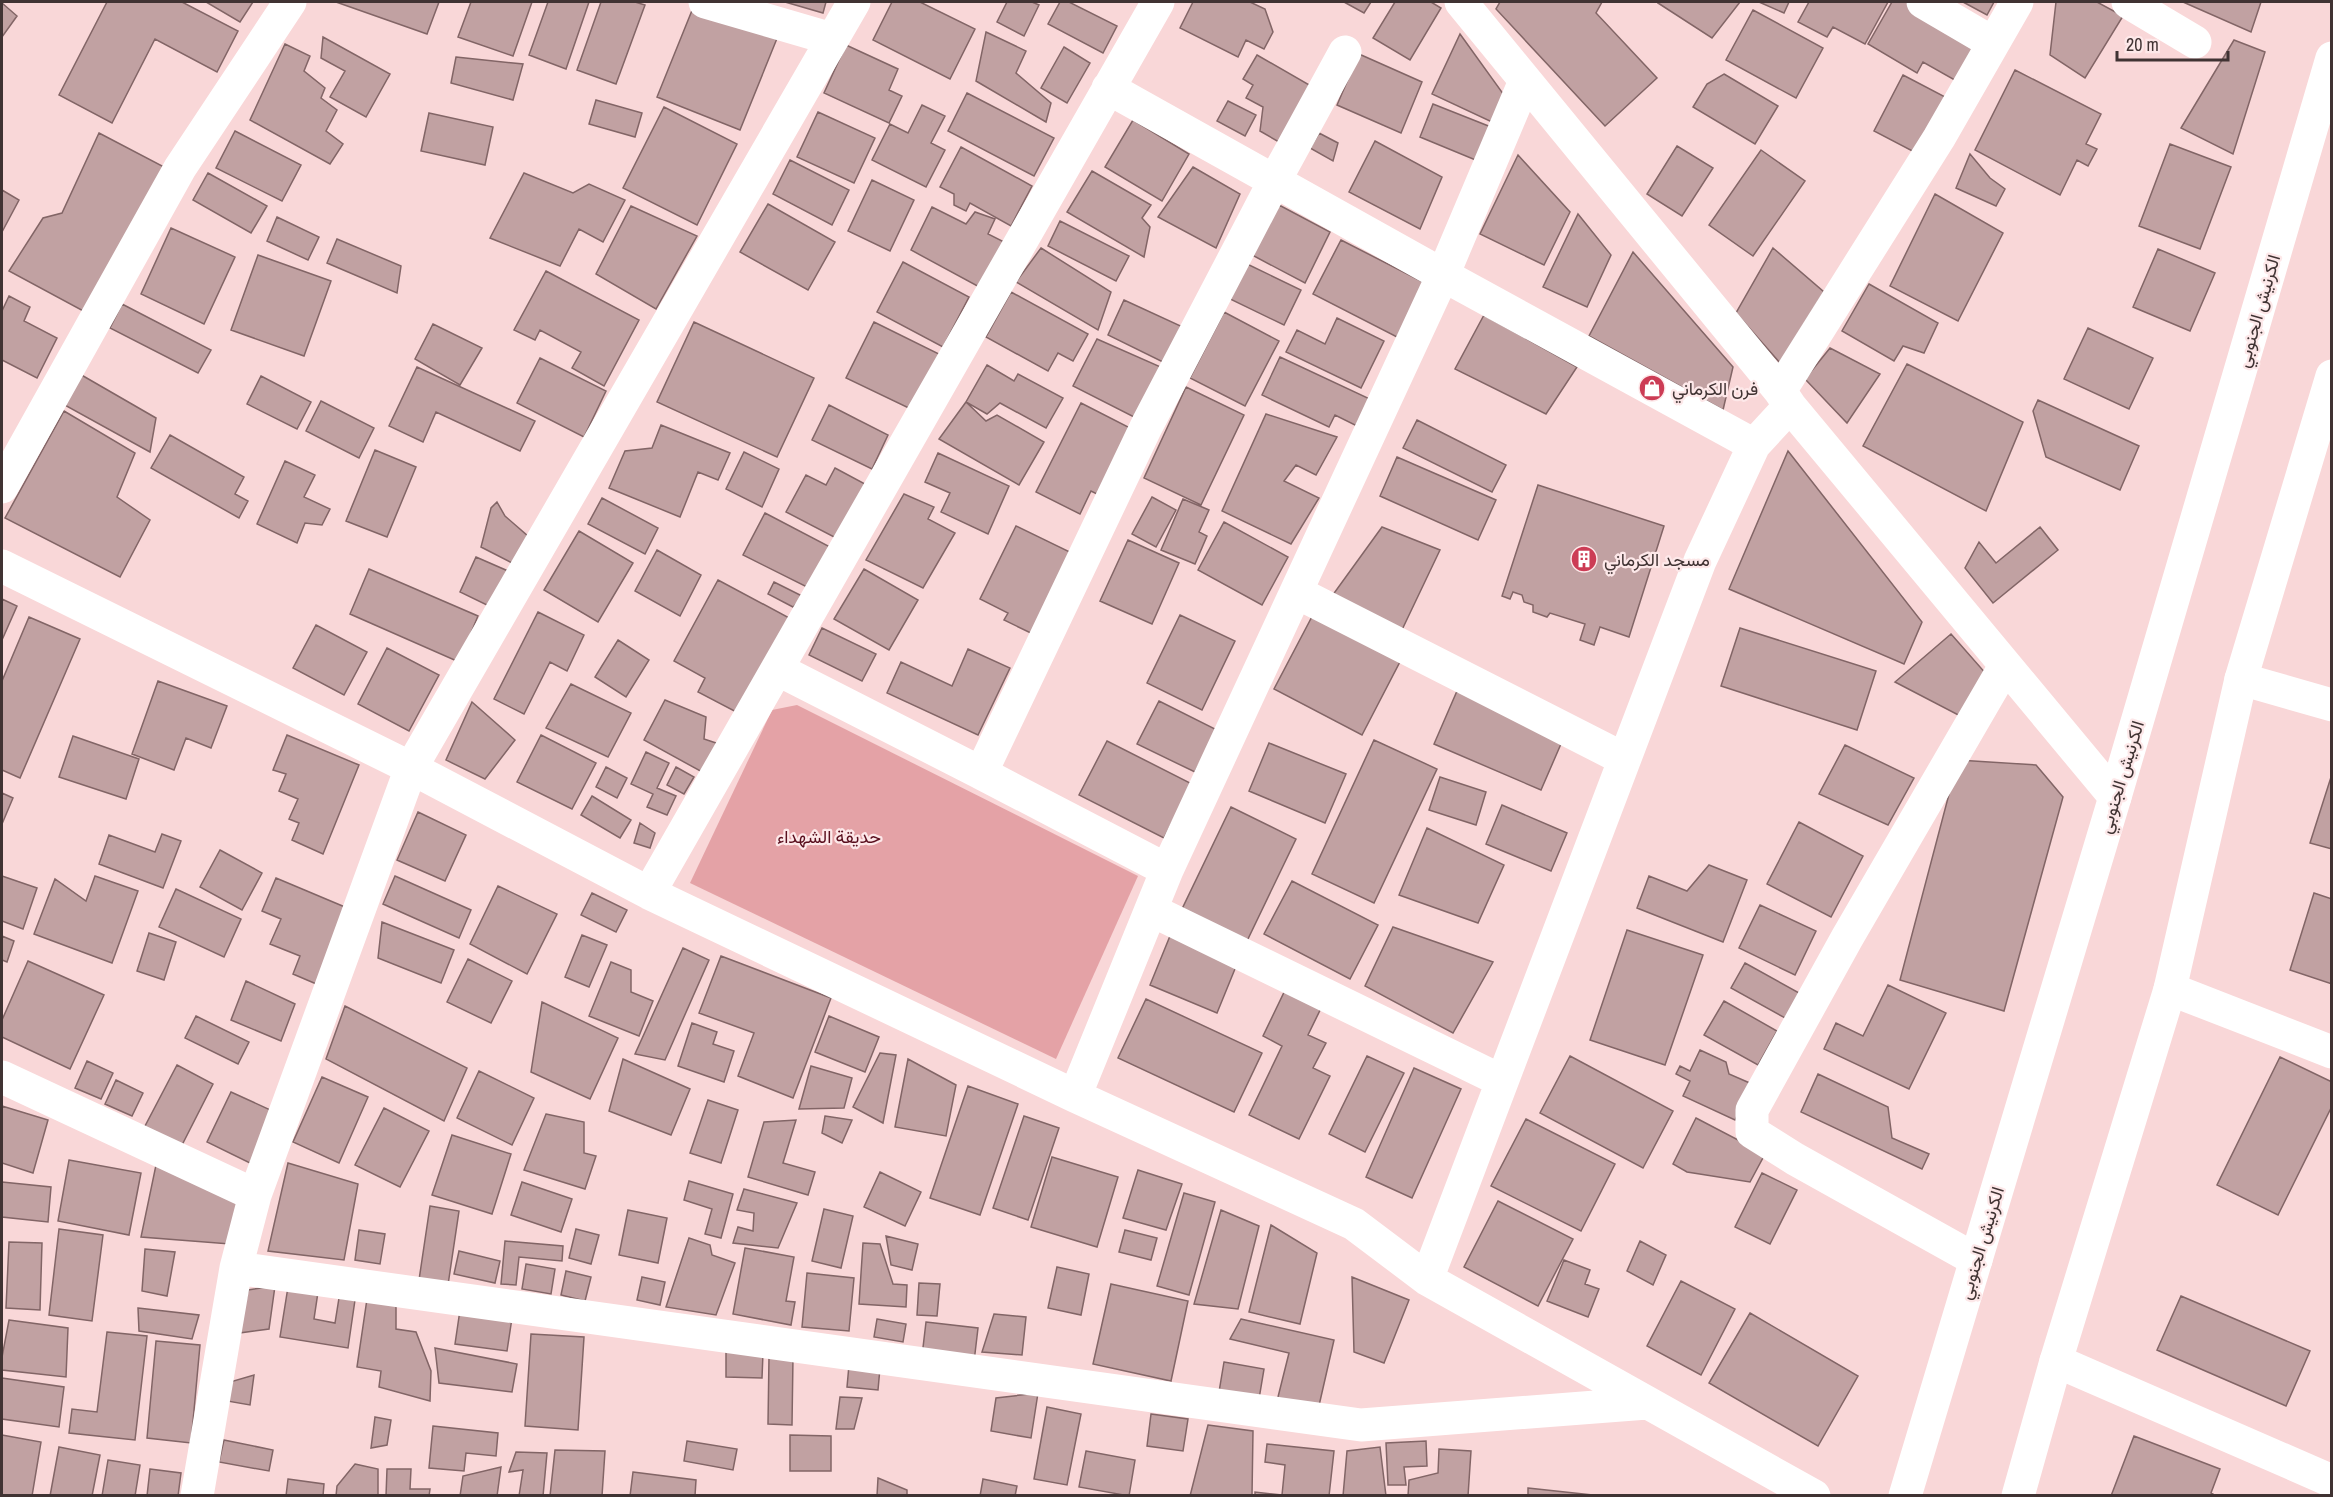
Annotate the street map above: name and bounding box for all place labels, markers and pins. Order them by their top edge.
shop icon: فرن الكرماني [1637,373,1667,403]
place label: فرن الكرماني [1672,376,1758,404]
building icon: مسجد الكرماني [1569,544,1599,574]
place label: مسجد الكرماني [1604,547,1710,575]

